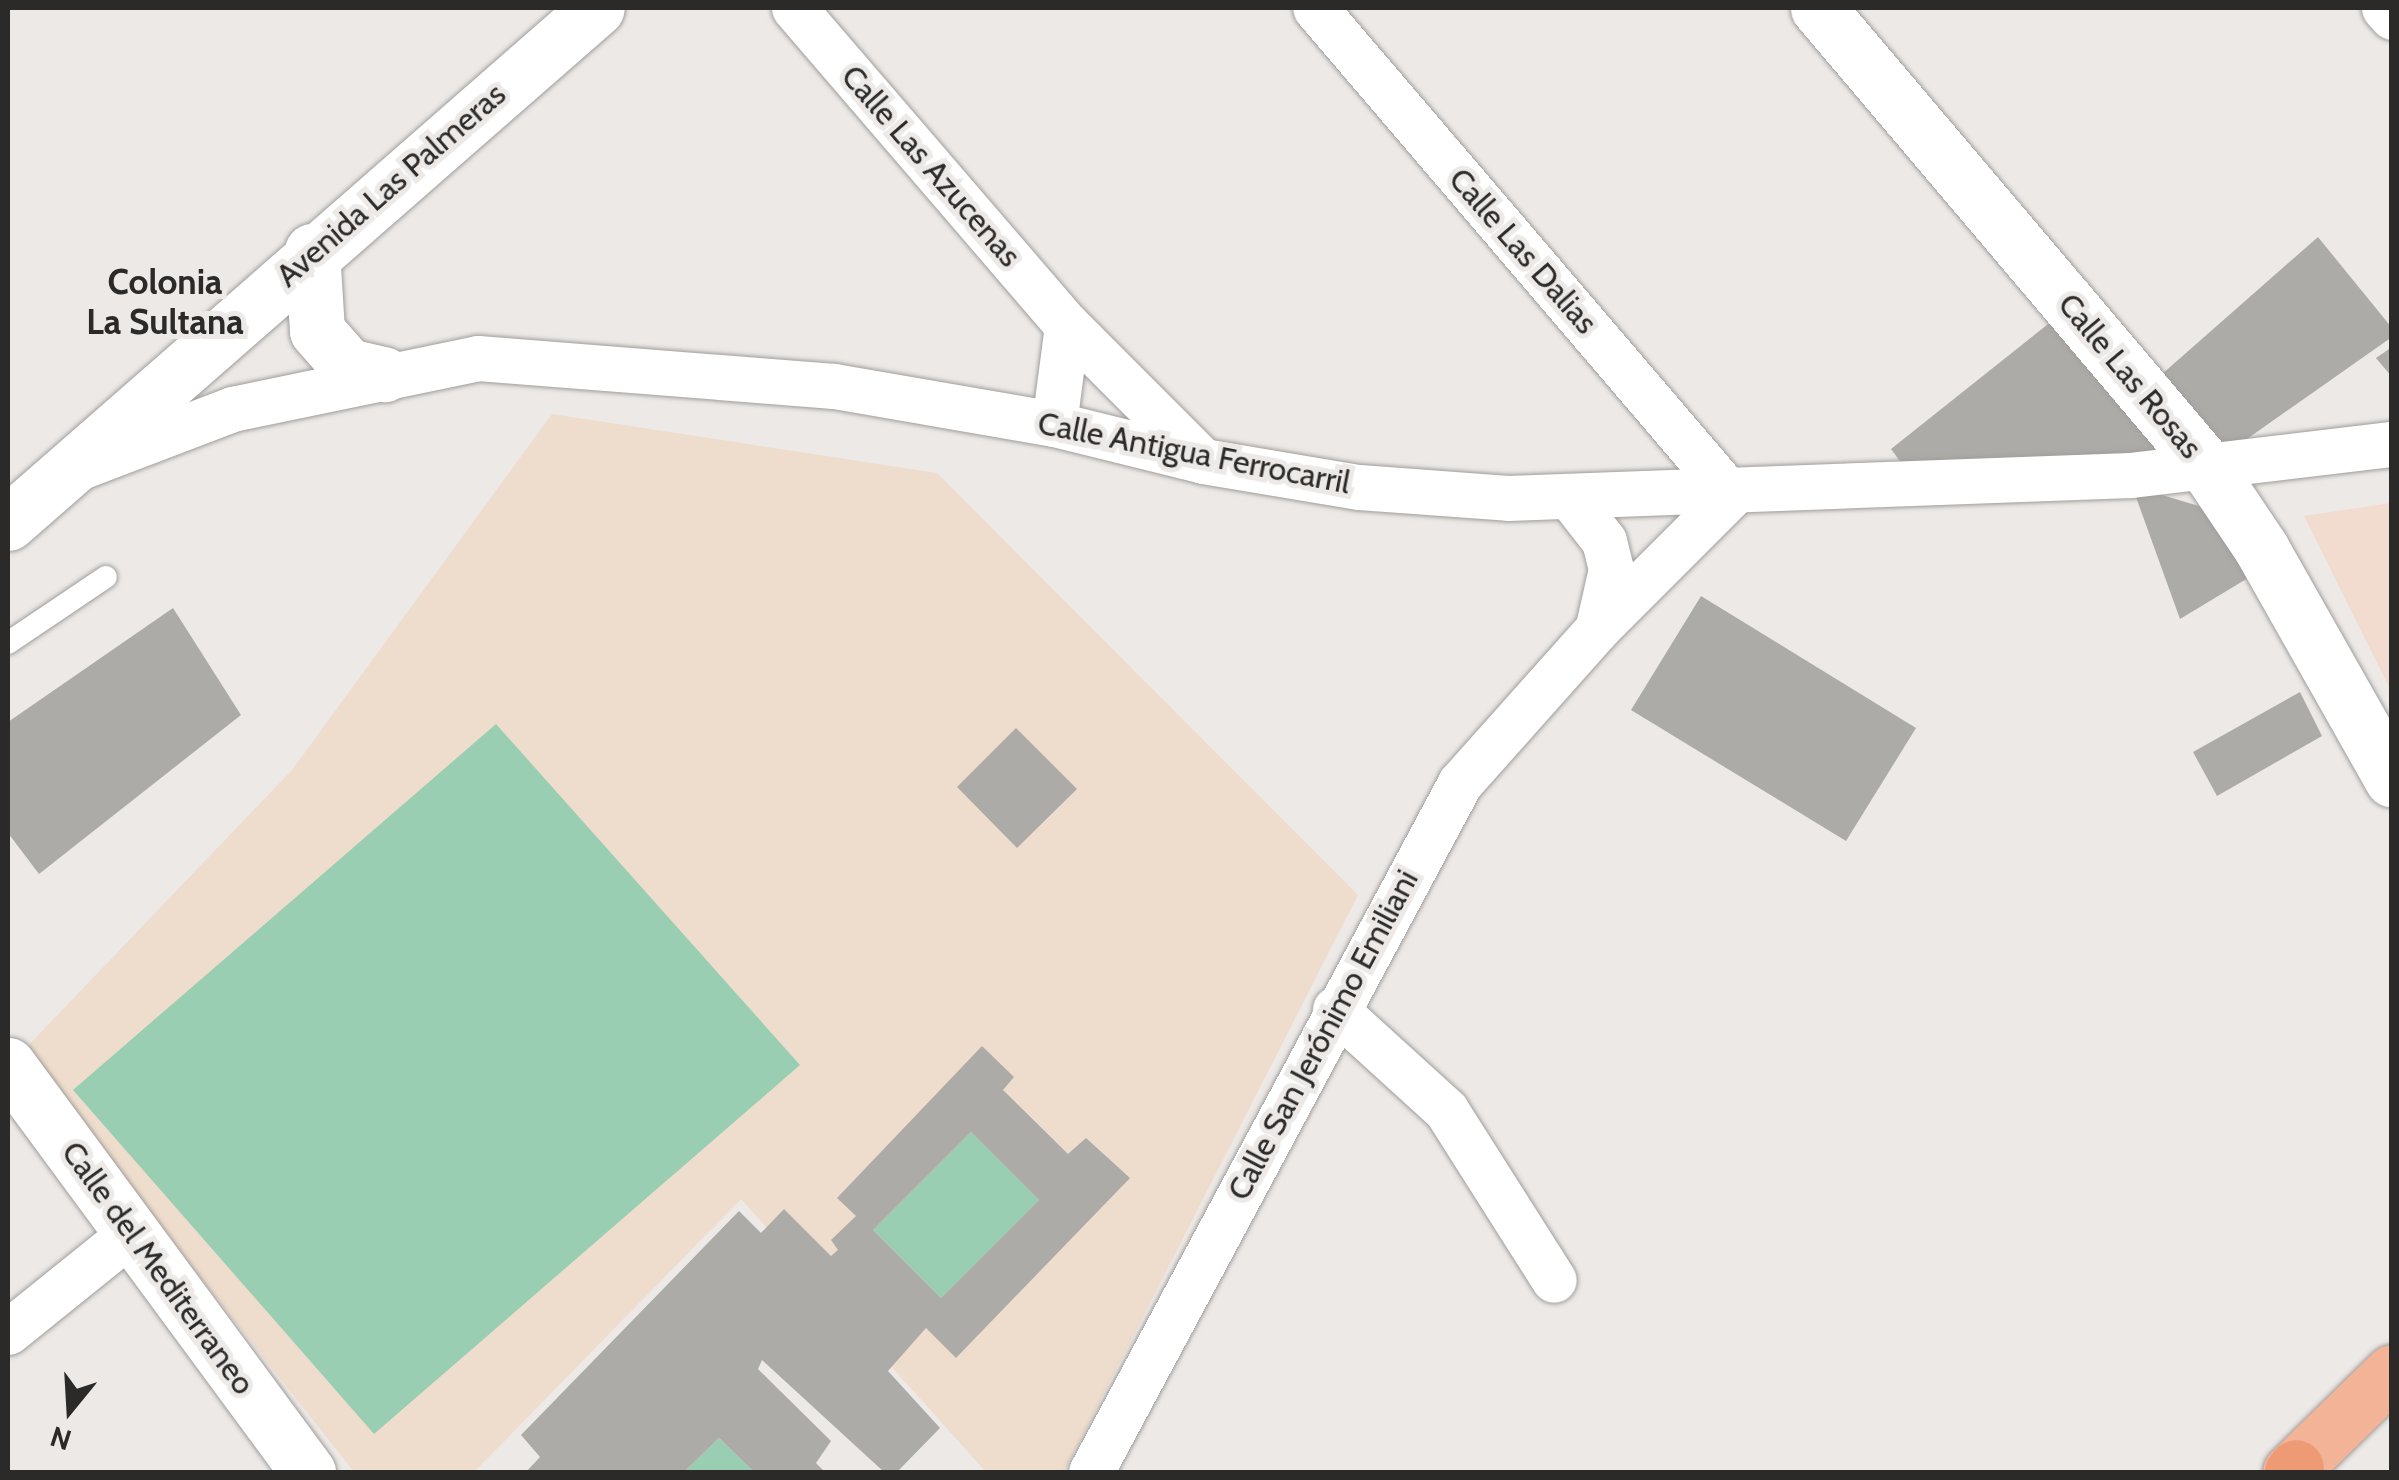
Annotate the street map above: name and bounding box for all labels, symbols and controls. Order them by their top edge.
street label: Calle Las Azucenas [833,57,1029,275]
street label: Avenida Las Palmeras [269,75,513,295]
street label: Calle Las Dalias [1441,160,1605,342]
district label: Colonia La Sultana [86,261,244,343]
street label: Calle Las Rosas [2050,286,2210,466]
street label: Calle Antigua Ferrocarril [1035,404,1353,502]
street label: Calle San Jerónimo Emiliani [1220,863,1426,1207]
street label: Calle del Mediterraneo [53,1134,263,1402]
north arrow [20,1360,120,1460]
text: N [46,1419,75,1458]

